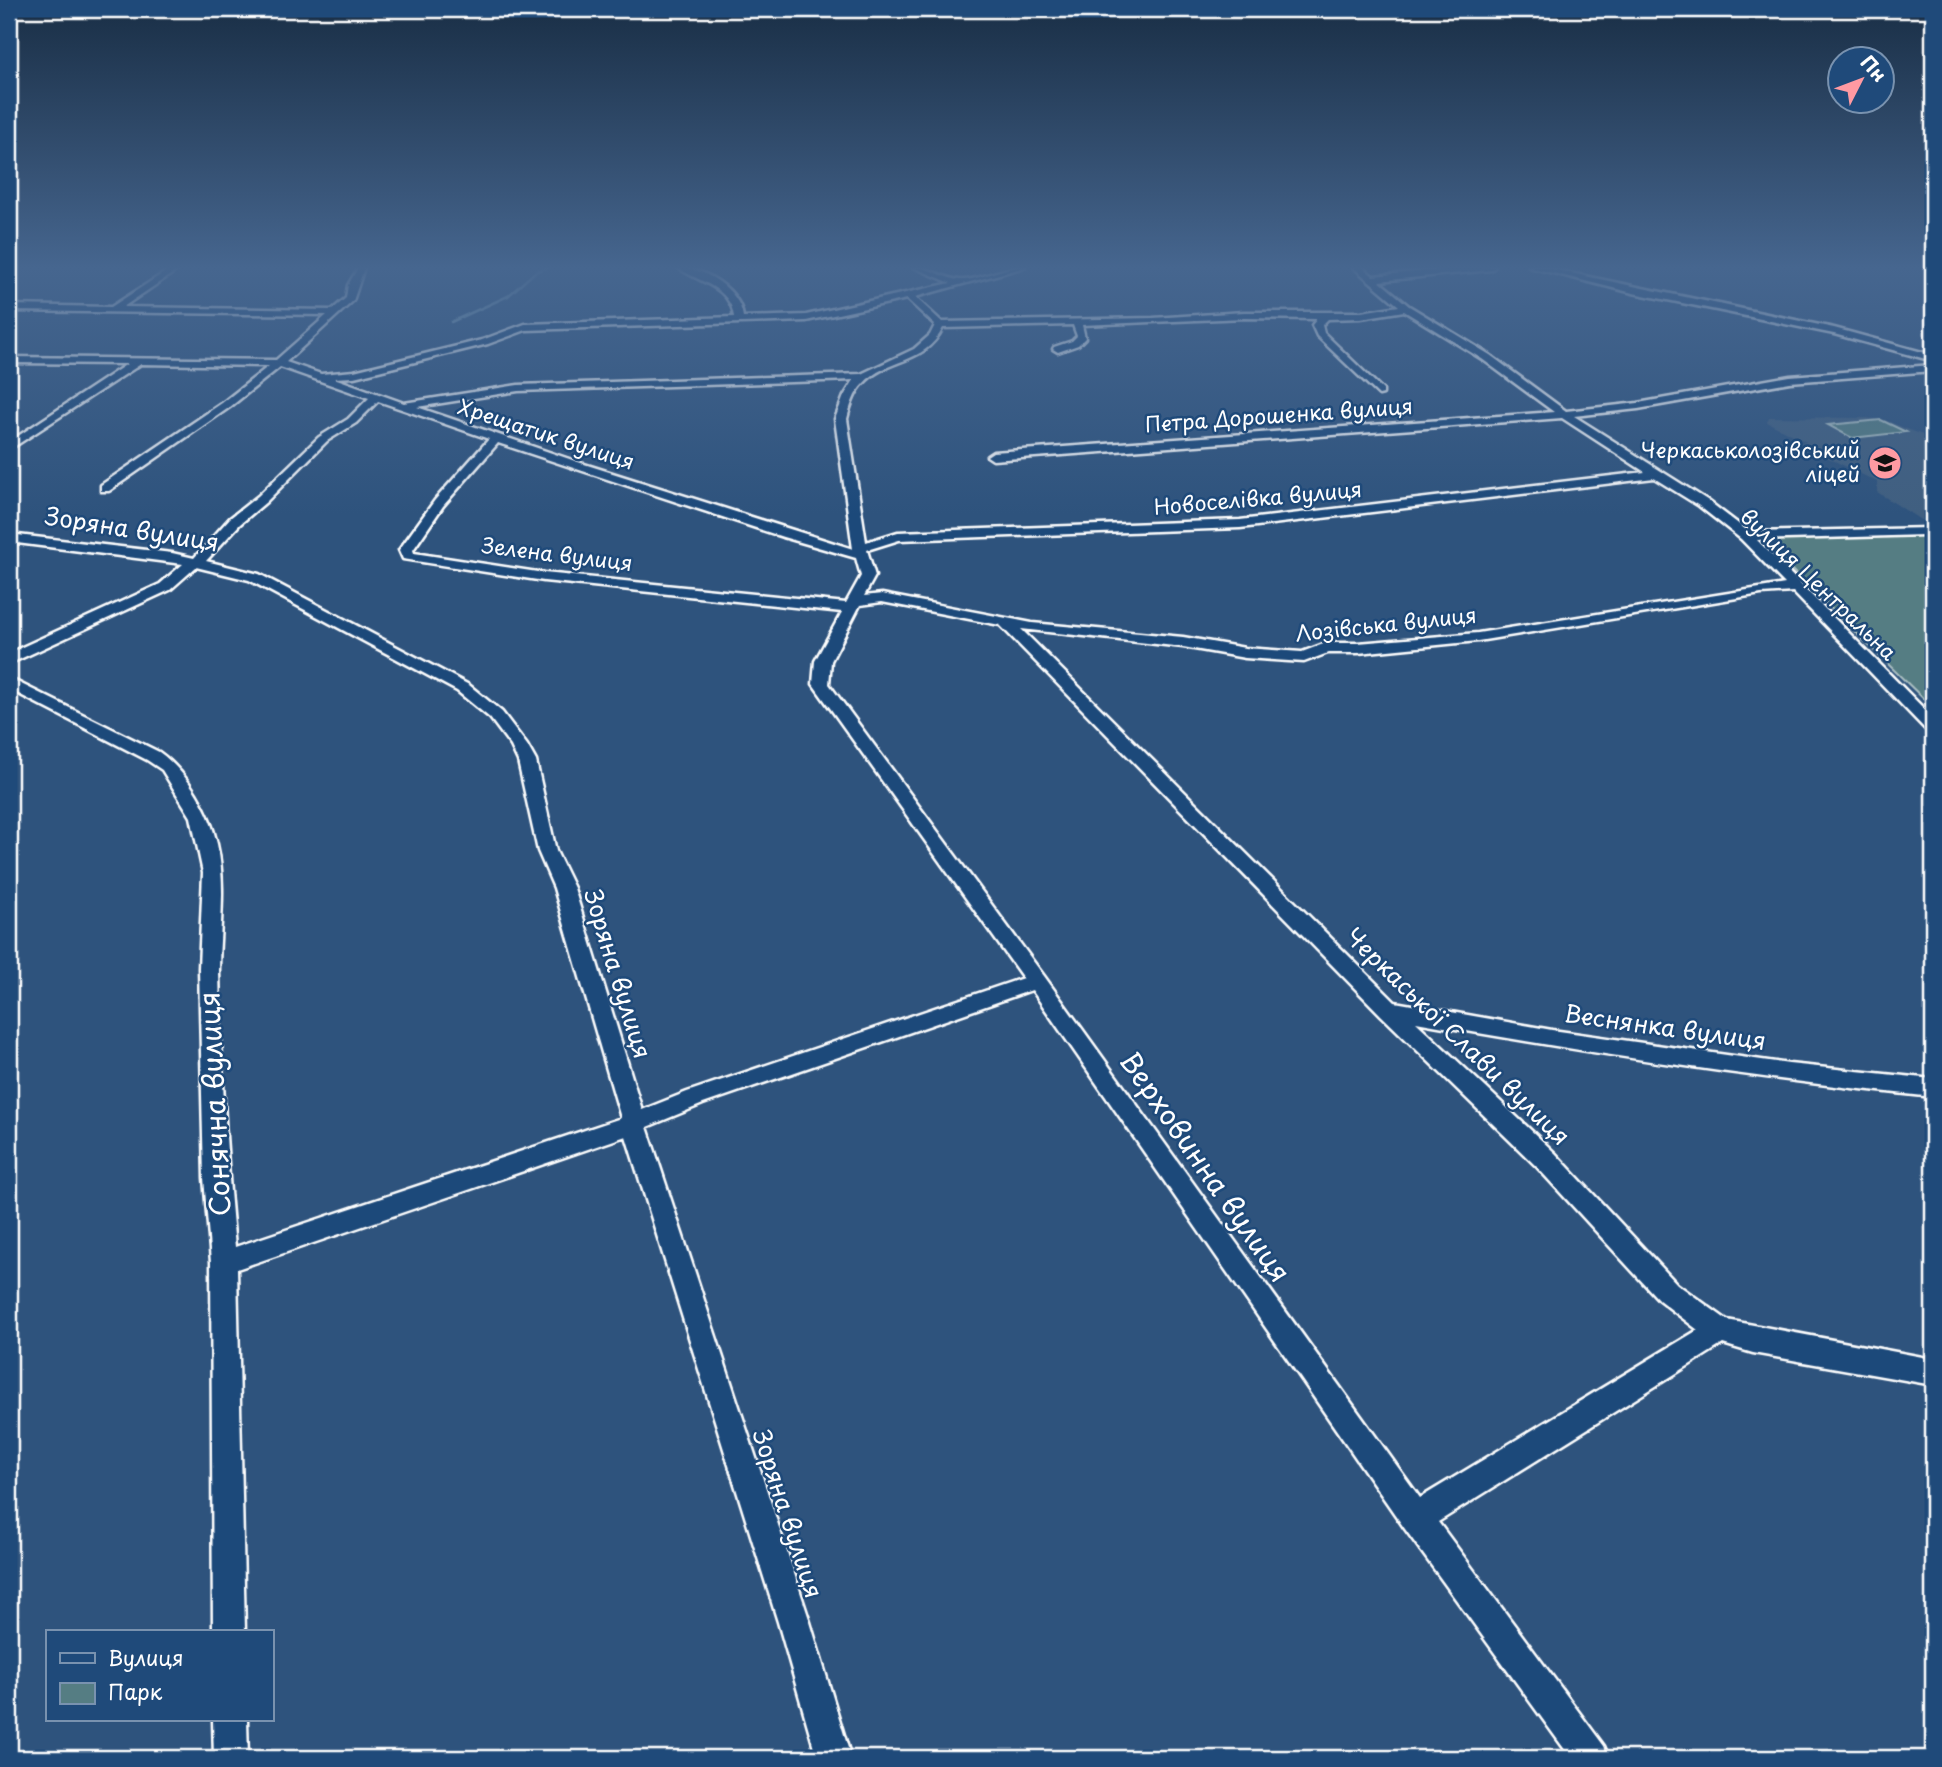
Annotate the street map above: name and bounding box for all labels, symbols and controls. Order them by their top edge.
north arrow [1826,46,1896,116]
text: Пн [1855,48,1894,88]
street label: Хрещатик вулиця [454,389,639,477]
street label: Петра Дорошенка вулиця [1144,389,1414,439]
place label: Черкаськолозівський ліцей [1641,433,1860,489]
school or university icon: Черкаськолозівський ліцей [1866,444,1904,482]
street label: Новоселівка вулиця [1152,472,1363,522]
street label: Зоряна вулиця [43,497,222,560]
street label: вулиця Центральна [1734,500,1905,667]
street label: Зелена вулиця [480,528,634,578]
street label: Лозівська вулиця [1294,598,1478,648]
street label: Зоряна вулиця [576,884,662,1063]
street label: Черкаської Слави вулиця [1338,918,1579,1153]
street label: Сонячна вулиця [186,991,241,1217]
street label: Веснянка вулиця [1562,994,1768,1058]
street label: Верховинна вулиця [1110,1042,1302,1291]
street label: Зоряна вулиця [745,1424,833,1602]
legend [46,1630,273,1722]
text: Вулиця [108,1641,184,1673]
text: Парк [108,1675,163,1707]

